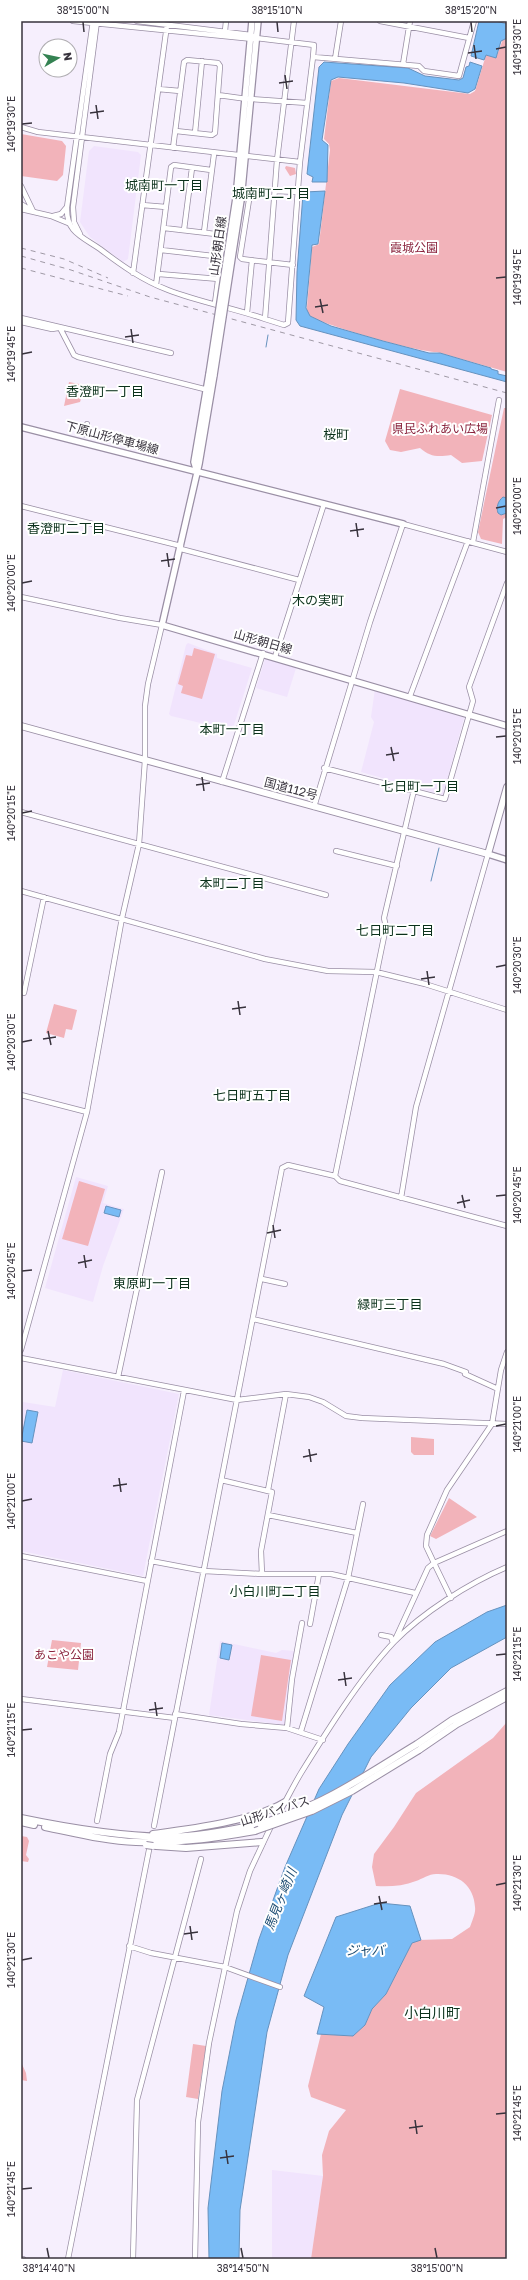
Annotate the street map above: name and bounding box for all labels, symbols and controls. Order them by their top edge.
text: 38°15'00"N [57,4,109,16]
text: 38°15'10"N [251,4,303,16]
text: 38°15'20"N [445,4,497,16]
text: 140°19'30"E [511,19,523,75]
north arrow [38,38,78,78]
text: N [61,51,75,62]
text: 140°19'30"E [5,96,17,152]
district label: 城南町一丁目 [125,177,203,193]
district label: 城南町二丁目 [232,185,310,201]
street label: 山形朝日線 [206,215,229,277]
park label: 霞城公園 [390,240,438,255]
text: 140°19'45"E [511,249,523,305]
text: 140°19'45"E [5,326,17,382]
district label: 香澄町一丁目 [66,383,144,399]
street label: 下原山形停車場線 [64,418,160,457]
park label: 県民ふれあい広場 [392,421,488,436]
district label: 桜町 [323,426,349,442]
text: 140°20'00"E [511,477,523,535]
district label: 香澄町二丁目 [27,520,105,536]
text: 140°20'00"E [5,554,17,612]
district label: 木の実町 [292,592,344,608]
street label: 山形朝日線 [232,626,294,657]
text: 140°20'15"E [511,708,523,764]
district label: 本町一丁目 [199,721,265,737]
street label: 国道112号 [263,774,319,803]
district label: 七日町一丁目 [381,778,459,794]
text: 140°20'15"E [5,785,17,841]
district label: 本町二丁目 [199,875,265,891]
district label: 七日町二丁目 [356,922,434,938]
text: 140°20'30"E [511,936,523,994]
text: 140°20'30"E [5,1013,17,1071]
district label: 七日町五丁目 [213,1087,291,1103]
text: 140°20'45"E [511,1166,523,1224]
text: 140°20'45"E [5,1242,17,1300]
district label: 東原町一丁目 [113,1275,191,1291]
district label: 緑町三丁目 [357,1296,423,1312]
text: 140°21'00"E [511,1396,523,1452]
text: 140°21'00"E [5,1473,17,1529]
district label: 小白川町二丁目 [229,1583,321,1599]
text: 140°21'15"E [511,1627,523,1681]
park label: あこや公園 [34,1647,94,1662]
text: 140°21'15"E [5,1703,17,1757]
street label: 山形バイパス [238,1792,311,1829]
text: 140°21'30"E [511,1855,523,1911]
water label: 馬見ヶ崎川 [260,1864,300,1932]
text: 140°21'30"E [5,1932,17,1988]
water label: ジャバ [346,1942,386,1958]
district label: 小白川町 [404,2004,460,2021]
text: 140°21'45"E [511,2085,523,2141]
text: 140°21'45"E [5,2161,17,2217]
text: 38°14'40"N [23,2262,75,2274]
text: 38°14'50"N [217,2262,269,2274]
text: 38°15'00"N [411,2262,463,2274]

